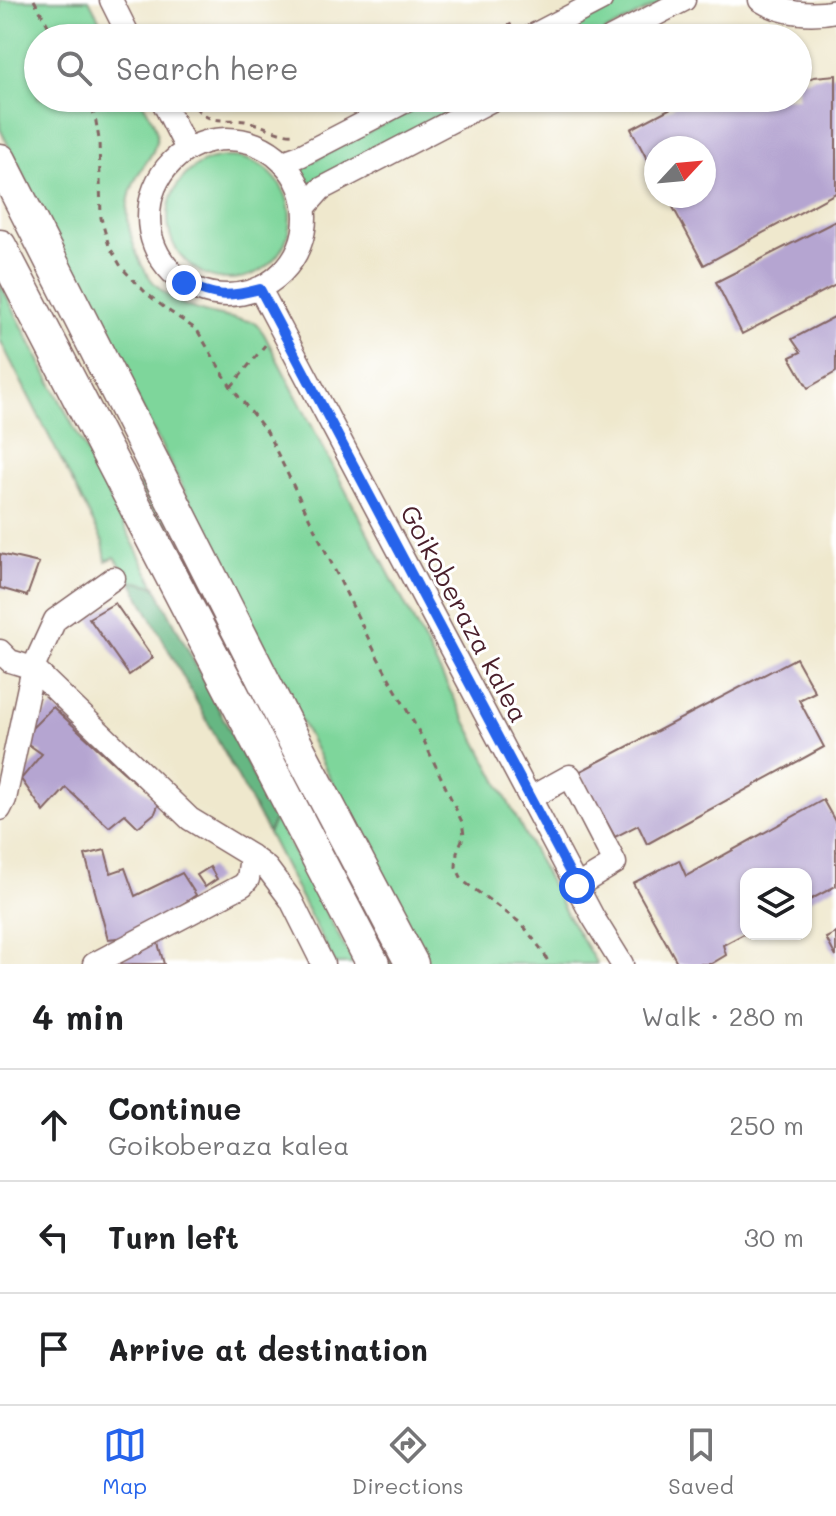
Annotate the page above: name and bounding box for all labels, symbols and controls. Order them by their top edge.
search box [24,24,812,112]
icon: search [52,46,96,90]
text: Search here [116,48,299,88]
north arrow [644,136,716,208]
route end [166,265,202,301]
street label: Goikoberaza kalea [393,499,537,728]
route start [559,868,595,904]
map controls [740,868,812,940]
button: layers [740,868,812,940]
text: 4 min [32,994,124,1039]
text: Walk · 280 m [641,999,804,1033]
text: Continue [108,1088,241,1128]
icon: ahead [32,1103,76,1147]
text: 250 m [729,1108,804,1142]
text: Goikoberaza kalea [108,1128,350,1162]
icon: left [32,1215,76,1259]
text: Turn left [108,1217,239,1257]
text: 30 m [744,1220,804,1254]
icon: arrive [32,1327,76,1371]
text: Arrive at destination [108,1329,428,1369]
tab: Map [102,1423,147,1500]
tab: Directions [352,1423,464,1500]
tab: Saved [668,1423,734,1500]

